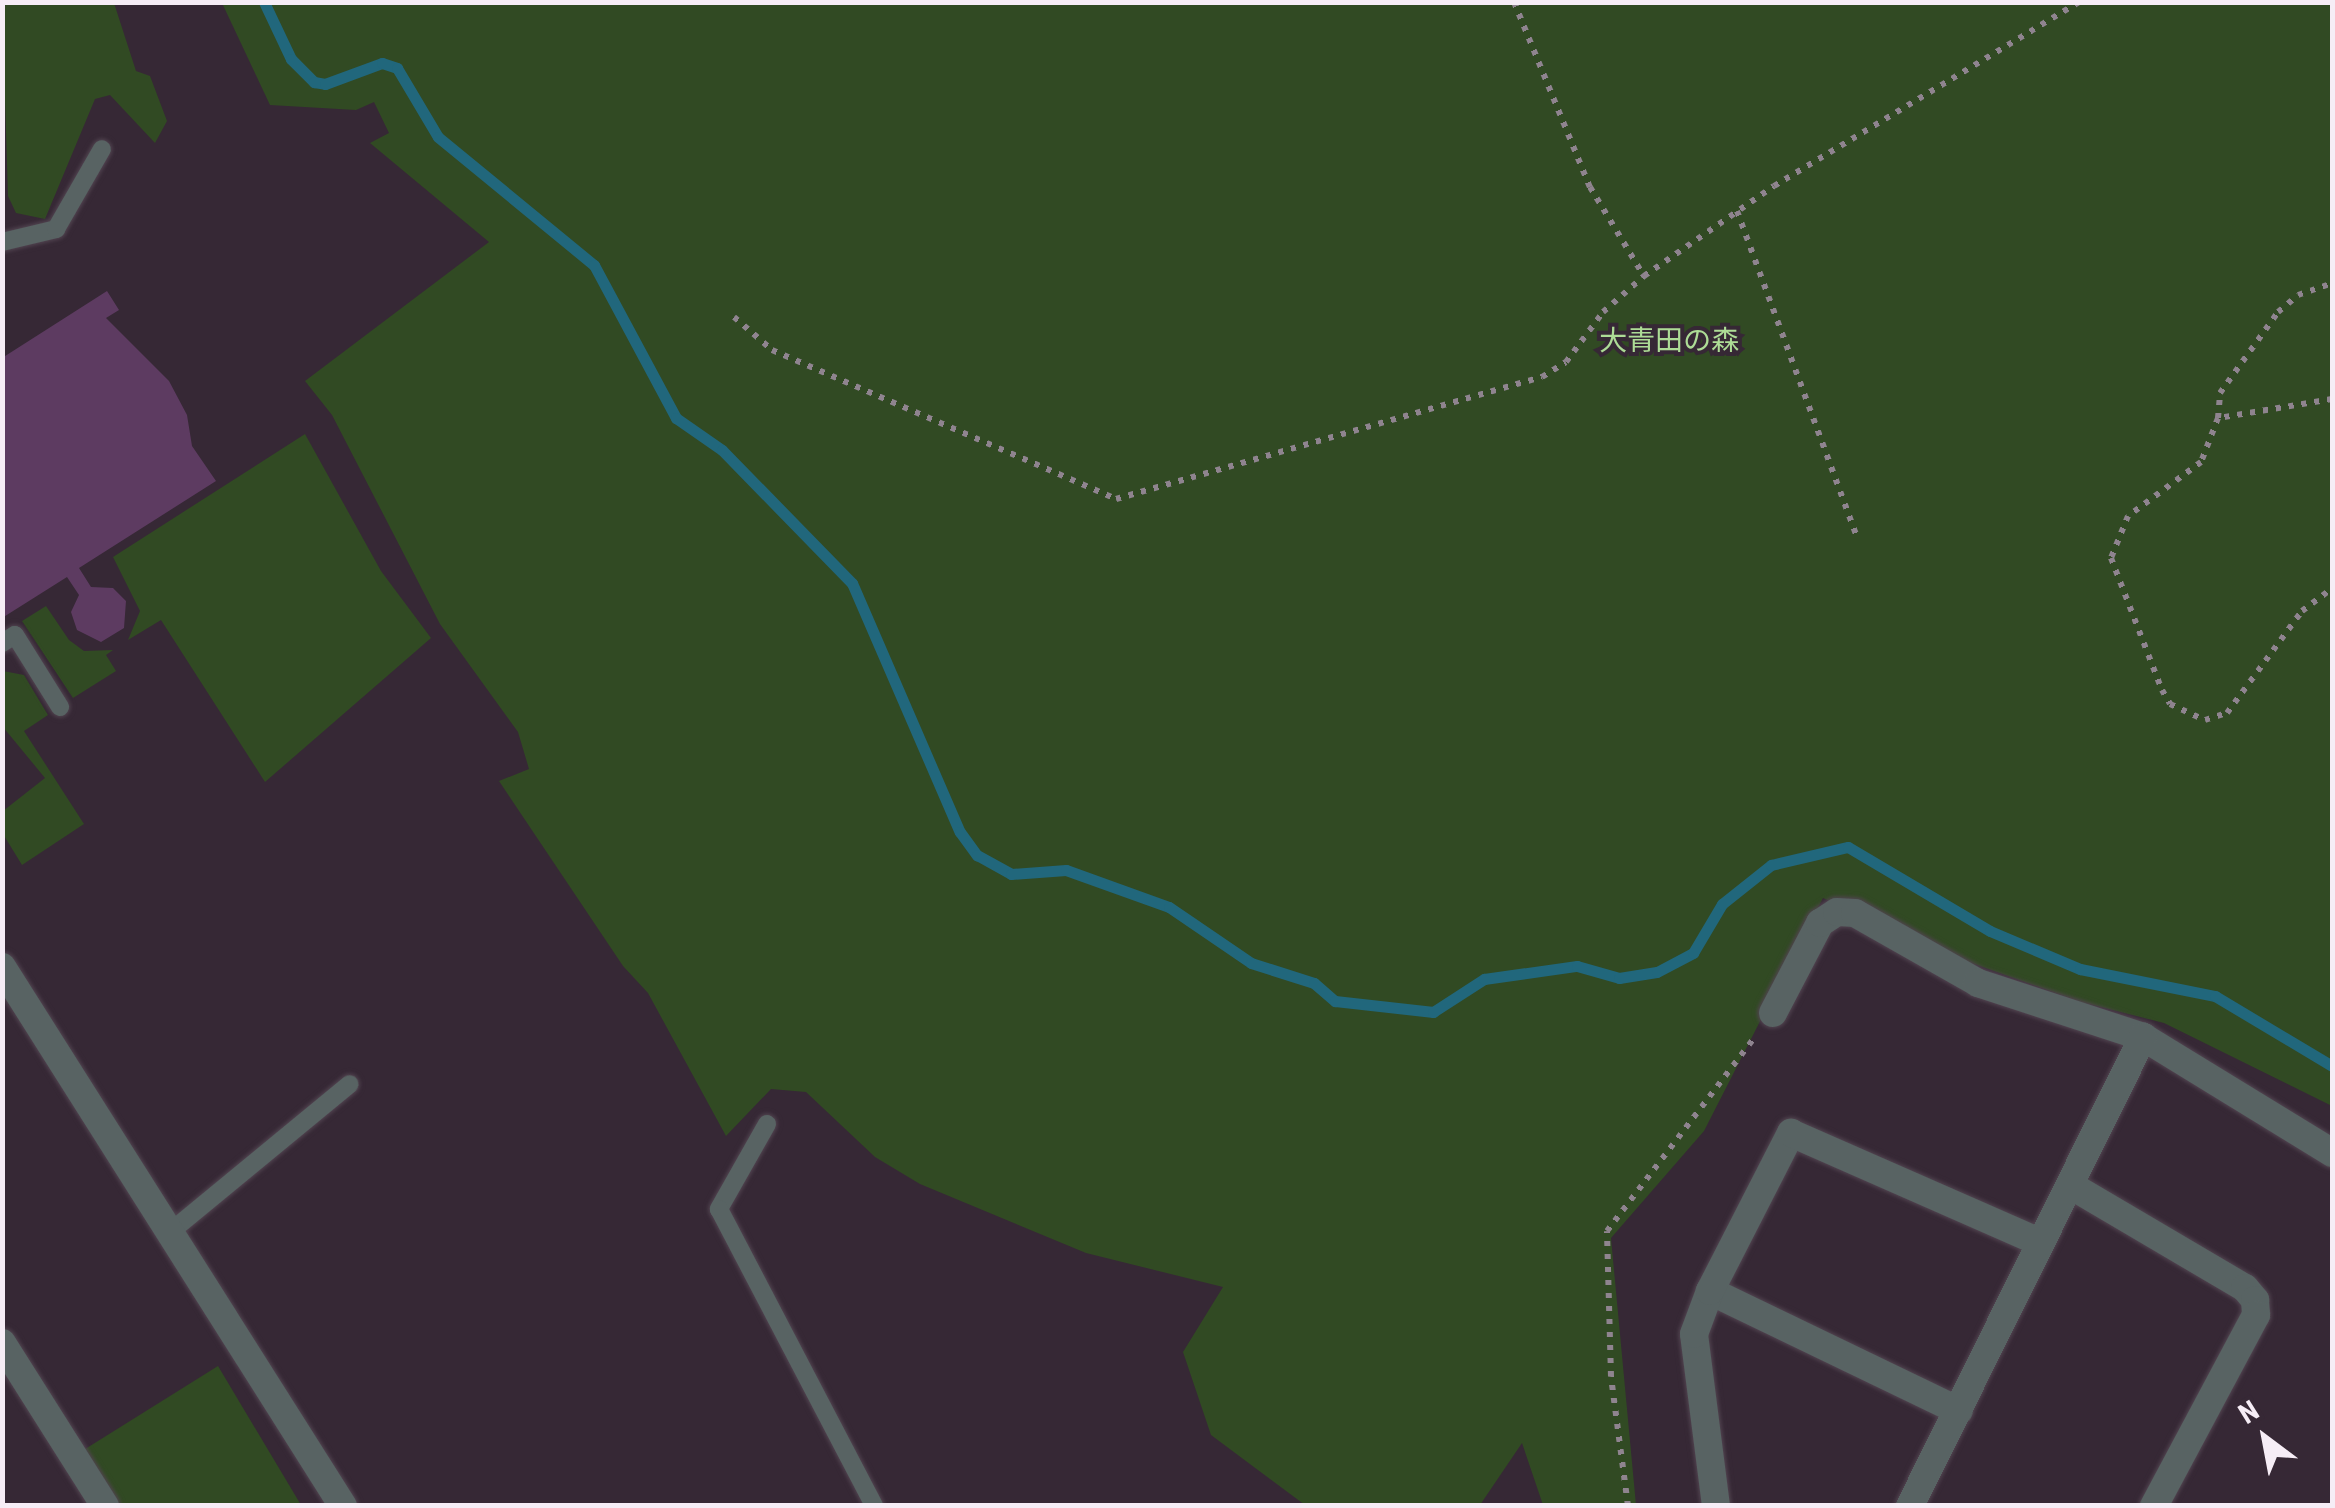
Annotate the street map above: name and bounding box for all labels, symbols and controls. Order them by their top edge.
park label: 大青田の森 [1599,324,1739,358]
north arrow [2215,1388,2315,1488]
text: N [2233,1394,2265,1431]

